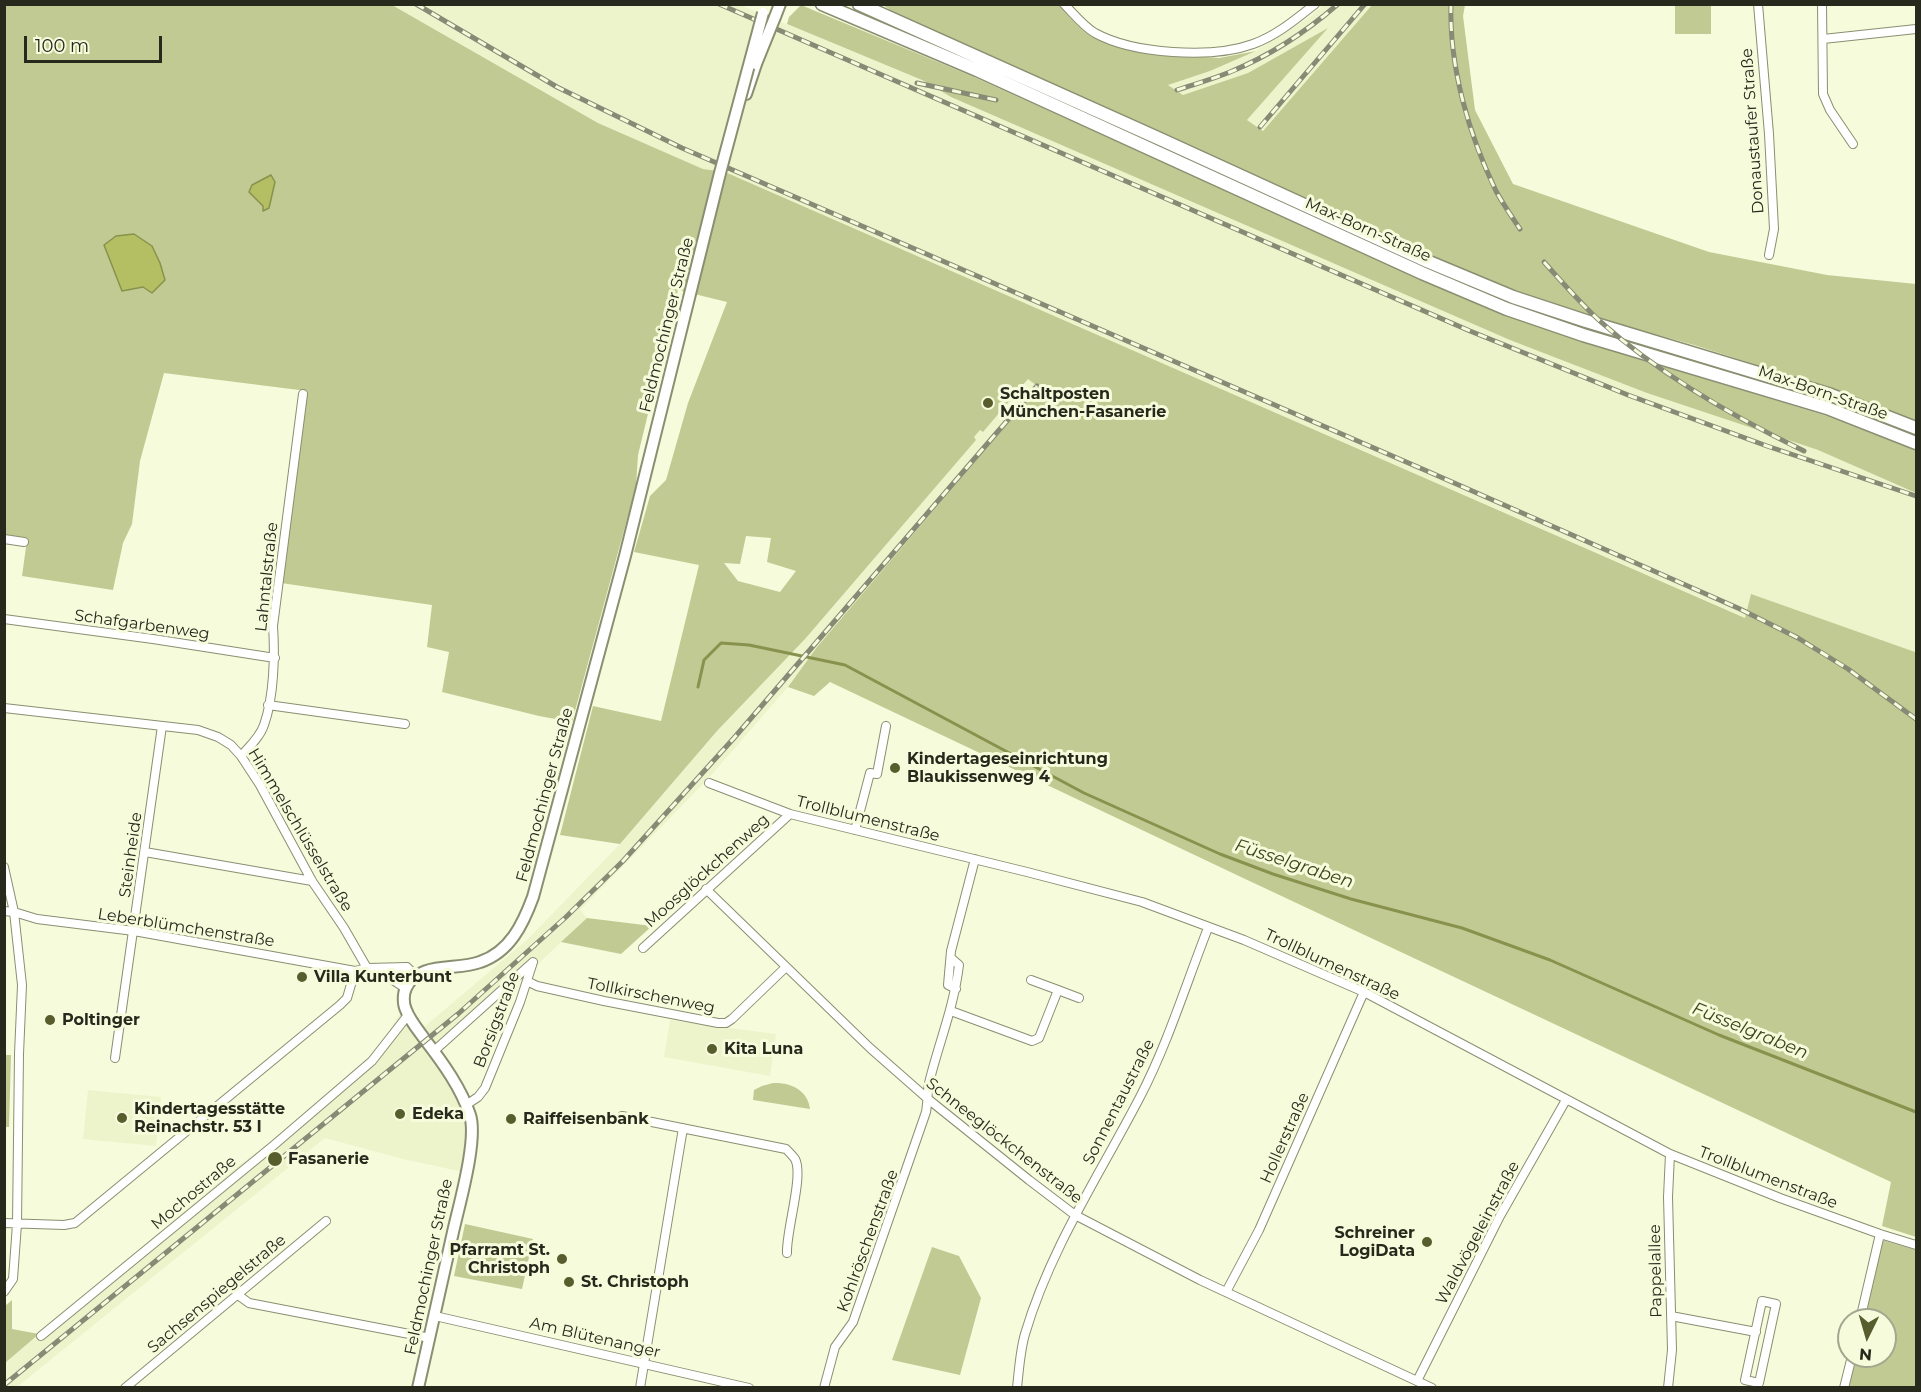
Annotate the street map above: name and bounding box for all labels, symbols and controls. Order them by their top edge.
scale bar [27,24,165,62]
text: 100 m [35,35,89,57]
street label: Donaustaufer Straße [1738,48,1768,214]
street label: Max-Born-Straße [1302,194,1434,266]
street label: Feldmochinger Straße [636,236,698,414]
street label: Max-Born-Straße [1756,362,1890,424]
place label: Schaltposten München-Fasanerie [1000,384,1166,422]
marker: Schaltposten München-Fasanerie [981,396,995,410]
street label: Lahntalstraße [252,521,282,633]
street label: Schafgarbenweg [73,606,211,644]
street label: Feldmochinger Straße [512,706,578,884]
street label: Himmelschlüsselstraße [244,745,356,915]
place label: Kindertageseinrichtung Blaukissenweg 4 [907,749,1108,787]
marker: Kindertageseinrichtung Blaukissenweg 4 [888,761,902,775]
street label: Trollblumenstraße [794,792,942,846]
street label: Moosglöckchenweg [641,810,773,932]
street label: Steinheide [116,811,146,899]
water label: Füsselgraben [1232,835,1356,893]
street label: Leberblümchenstraße [96,905,276,951]
street label: Trollblumenstraße [1261,925,1403,1005]
place label: Villa Kunterbunt [314,967,452,987]
street label: Borsigstraße [470,969,524,1071]
marker: Villa Kunterbunt [295,970,309,984]
street label: Tollkirschenweg [586,974,716,1018]
water label: Füsselgraben [1689,998,1811,1064]
place label: Poltinger [62,1010,140,1030]
marker: Poltinger [43,1013,57,1027]
street label: Sonnentaustraße [1079,1036,1159,1168]
place label: Kita Luna [724,1039,803,1059]
marker: Kita Luna [705,1042,719,1056]
street label: Schneeglöckchenstraße [922,1074,1086,1208]
street label: Hollerstraße [1256,1090,1314,1186]
place label: Kindertagesstätte Reinachstr. 53 I [134,1099,285,1137]
place label: Edeka [412,1104,464,1124]
marker: Edeka [393,1107,407,1121]
place label: Raiffeisenbank [523,1109,649,1129]
marker: Kindertagesstätte Reinachstr. 53 I [115,1111,129,1125]
marker: Raiffeisenbank [504,1112,518,1126]
street label: Trollblumenstraße [1696,1143,1840,1213]
place label: Fasanerie [288,1149,369,1169]
marker: Fasanerie [266,1150,284,1168]
street label: Mochostraße [148,1152,240,1234]
street label: Waldvögeleinstraße [1432,1158,1524,1308]
street label: Kohlröschenstraße [833,1167,903,1315]
street label: Feldmochinger Straße [401,1177,457,1357]
place label: Schreiner LogiData [1335,1223,1415,1261]
street label: Pappelallee [1646,1224,1666,1318]
street label: Sachsenspiegelstraße [144,1231,290,1357]
marker: Schreiner LogiData [1420,1235,1434,1249]
place label: Pfarramt St. Christoph [450,1240,550,1278]
marker: Pfarramt St. Christoph [555,1252,569,1266]
place label: St. Christoph [581,1272,689,1292]
marker: St. Christoph [562,1275,576,1289]
north arrow [1837,1308,1897,1368]
street label: Am Blütenanger [528,1314,662,1362]
text: N [1858,1344,1873,1364]

